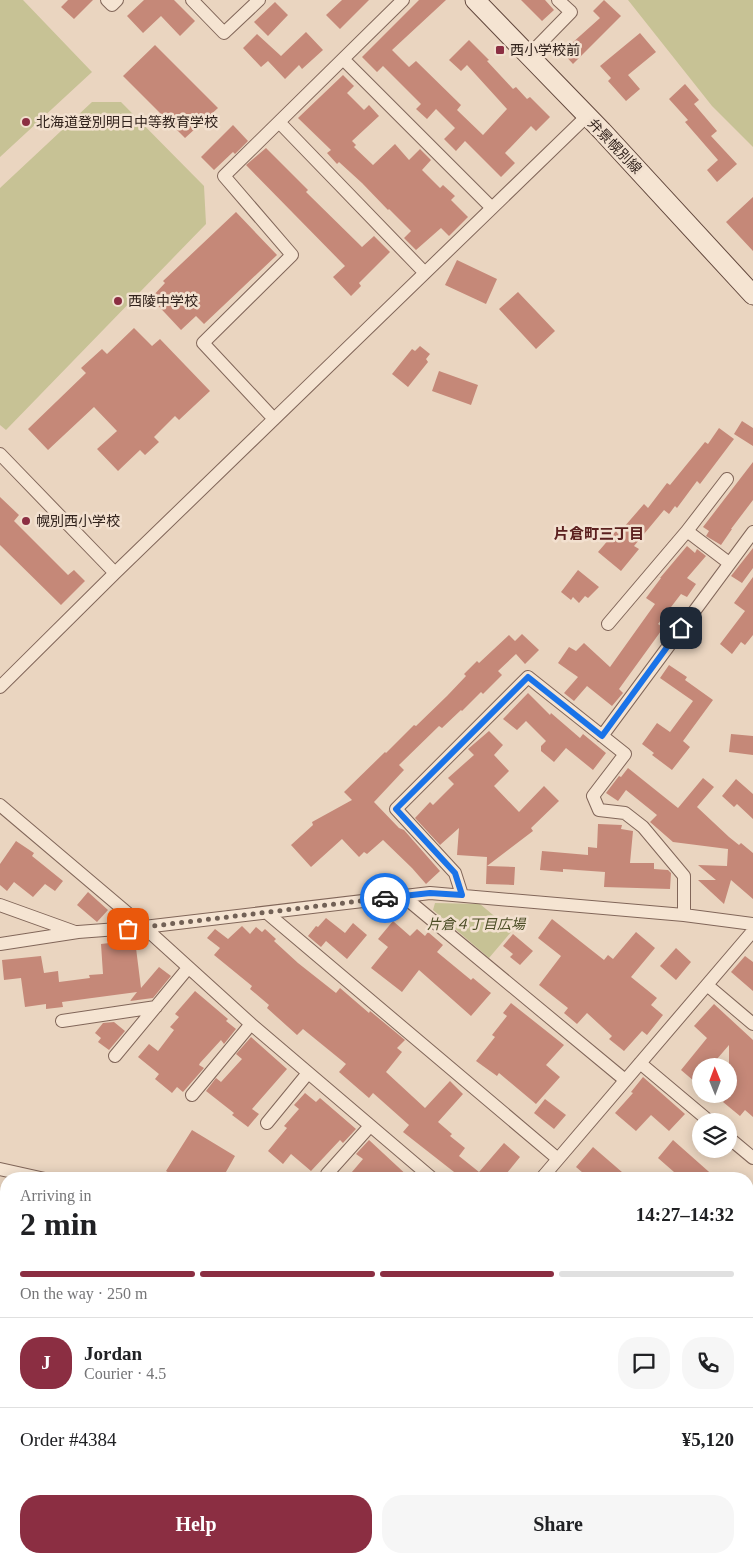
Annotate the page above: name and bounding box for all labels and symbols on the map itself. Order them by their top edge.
place label: 西小学校前 [510,42,580,58]
marker: 西小学校前 [494,44,506,56]
place label: 北海道登別明日中等教育学校 [36,114,218,130]
street label: 弁景幌別線 [585,115,645,177]
marker: 北海道登別明日中等教育学校 [20,116,32,128]
place label: 西陵中学校 [128,294,198,309]
marker: 西陵中学校 [112,295,124,307]
place label: 幌別西小学校 [36,514,120,529]
marker: 幌別西小学校 [20,515,32,527]
district label: 片倉町三丁目 [554,526,644,542]
pin [660,607,702,649]
courier [360,873,410,923]
pin [107,908,149,950]
park label: 片倉４丁目広場 [427,917,527,932]
north arrow [692,1058,738,1102]

